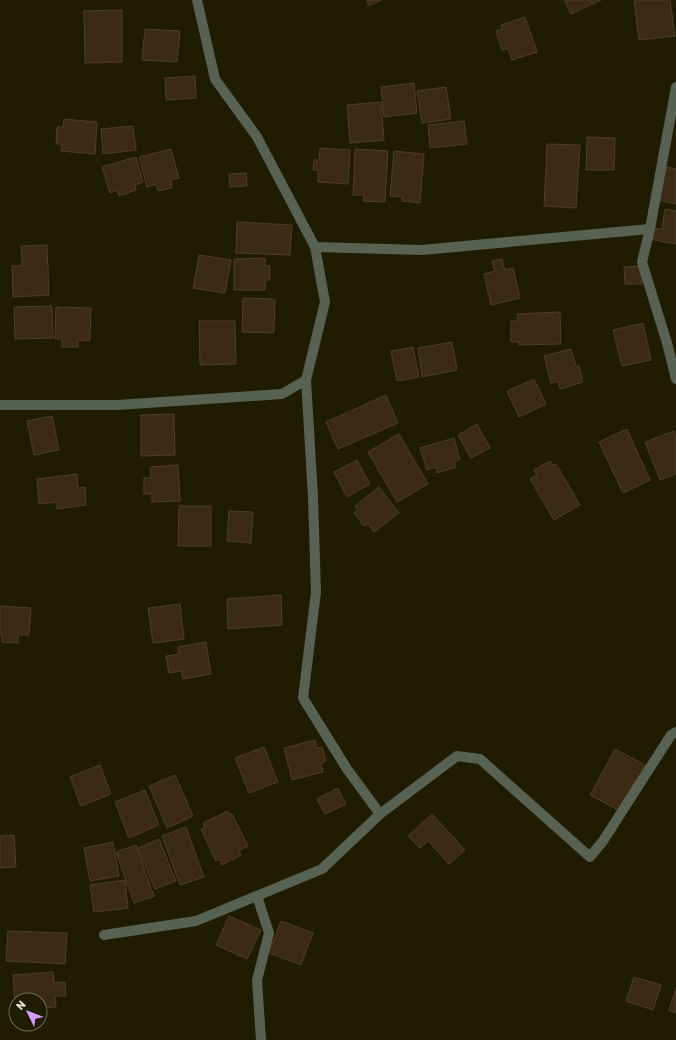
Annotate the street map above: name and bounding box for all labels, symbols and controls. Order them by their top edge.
north arrow [8,992,48,1032]
text: N [14,998,29,1013]

